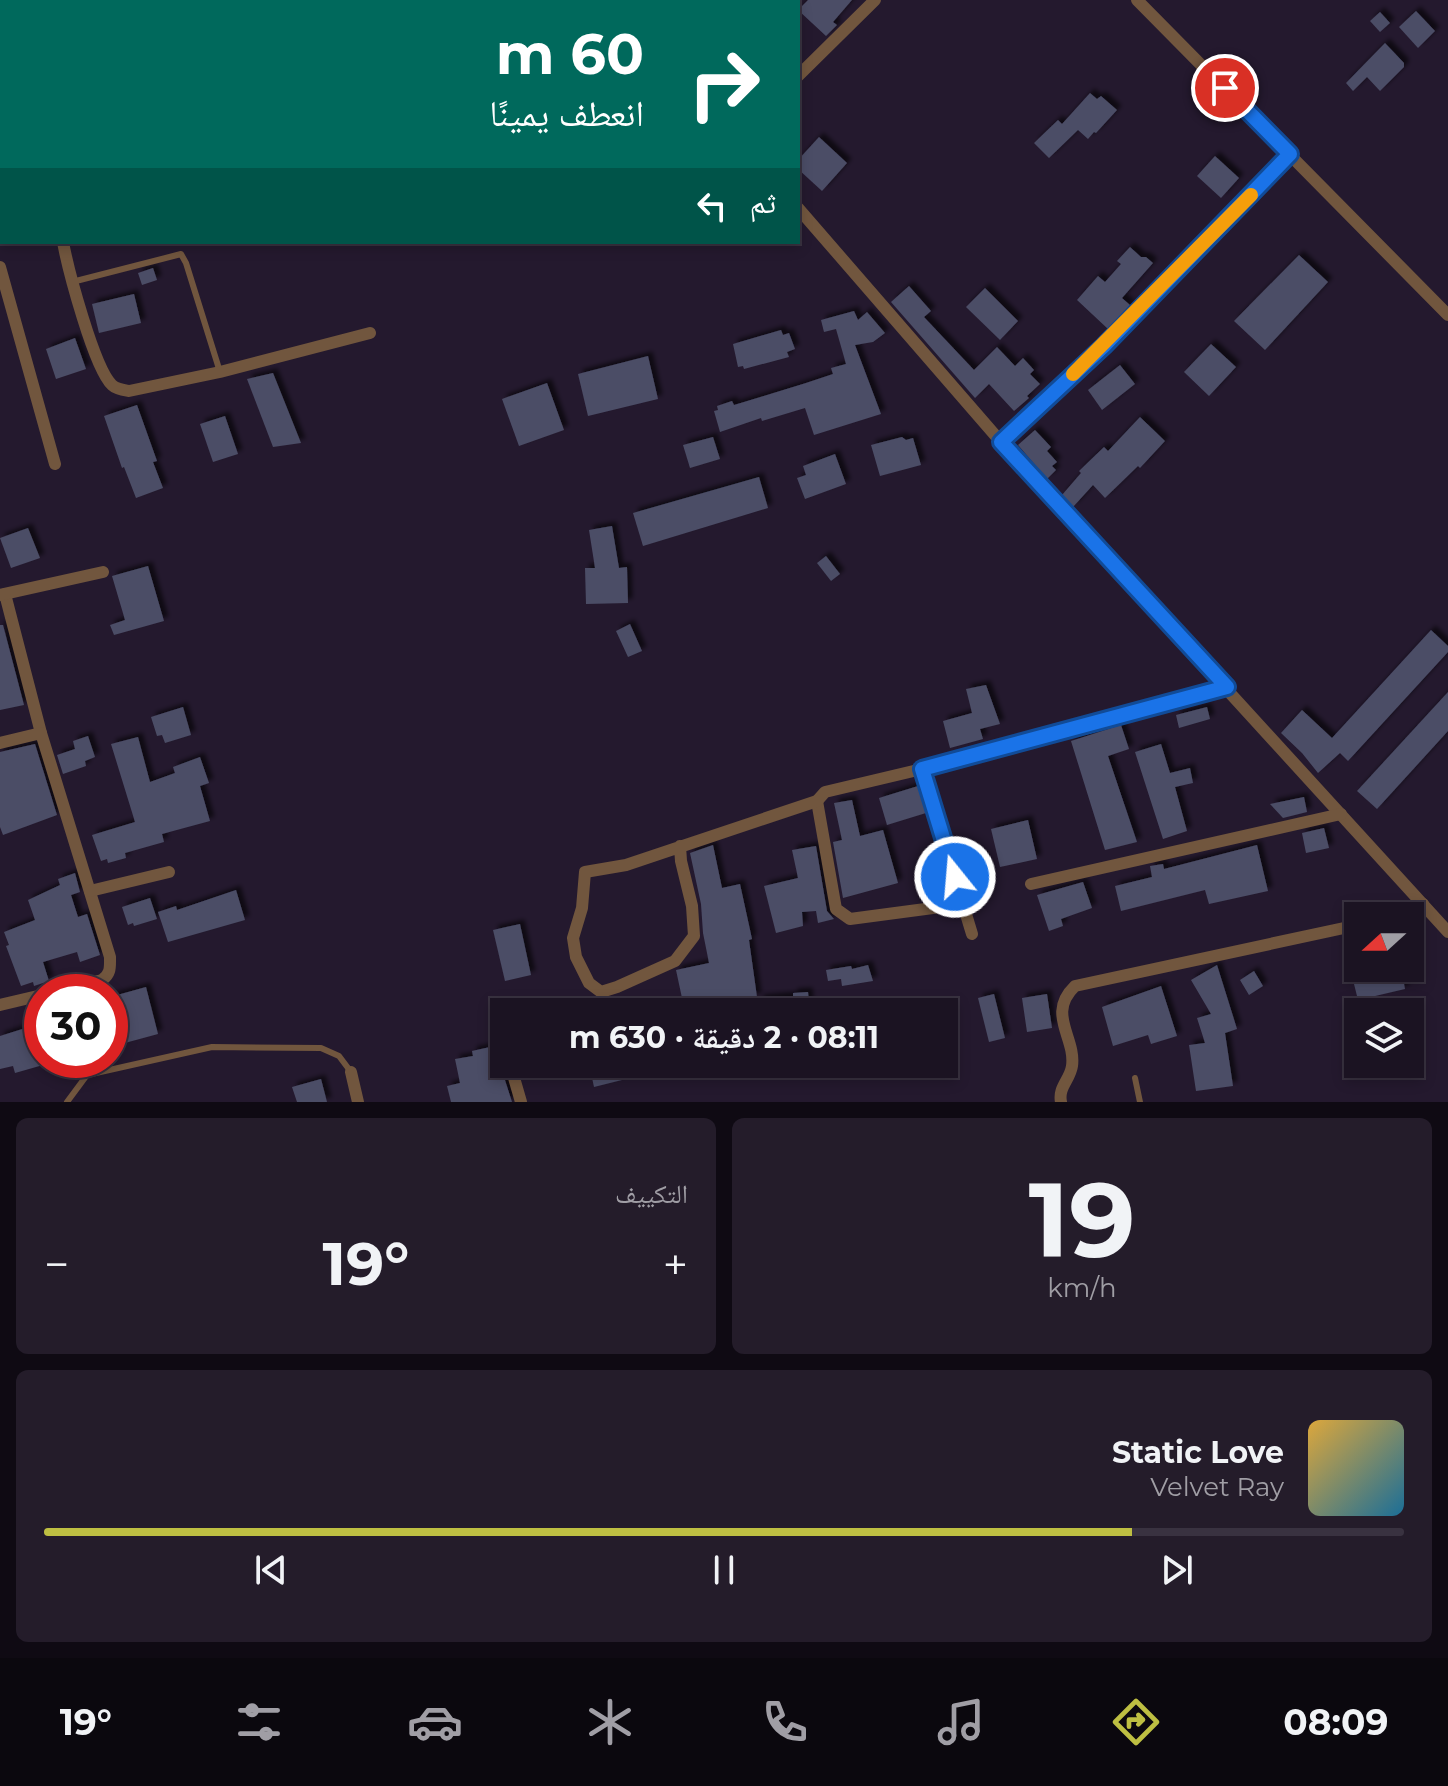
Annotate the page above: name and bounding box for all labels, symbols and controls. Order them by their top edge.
text: 60 m [496,20,644,88]
icon: right [672,32,776,136]
pin [1191,54,1259,122]
icon: arrive [1203,66,1247,110]
text: انعطف يمينًا [489,91,644,135]
icon: left [690,184,734,228]
text: ثم [750,184,776,221]
position arrow [913,835,997,919]
north arrow [1344,902,1424,982]
map controls [1344,902,1424,1078]
speed limit sign: 30 [24,974,128,1078]
button: layers [1344,998,1424,1078]
text: 08:11 · 2 دقيقة · 630 m [569,1019,879,1056]
text: 19 [1028,1156,1136,1283]
text: التكييف [615,1178,688,1210]
text: 19° [323,1227,409,1300]
text: − [44,1237,69,1291]
text: + [663,1237,688,1291]
text: km/h [1047,1272,1117,1304]
text: Static Love [1112,1434,1284,1471]
text: Velvet Ray [1150,1471,1284,1503]
icon: previous [249,1548,293,1592]
icon: pause [702,1548,746,1592]
icon: next [1155,1548,1199,1592]
icon: filters [231,1694,287,1750]
icon: car [407,1694,463,1750]
icon: climate [582,1694,638,1750]
icon: phone [757,1694,813,1750]
icon: music [933,1694,989,1750]
icon: directions [1108,1694,1164,1750]
text: 19° [60,1700,112,1744]
text: 08:09 [1283,1700,1388,1744]

